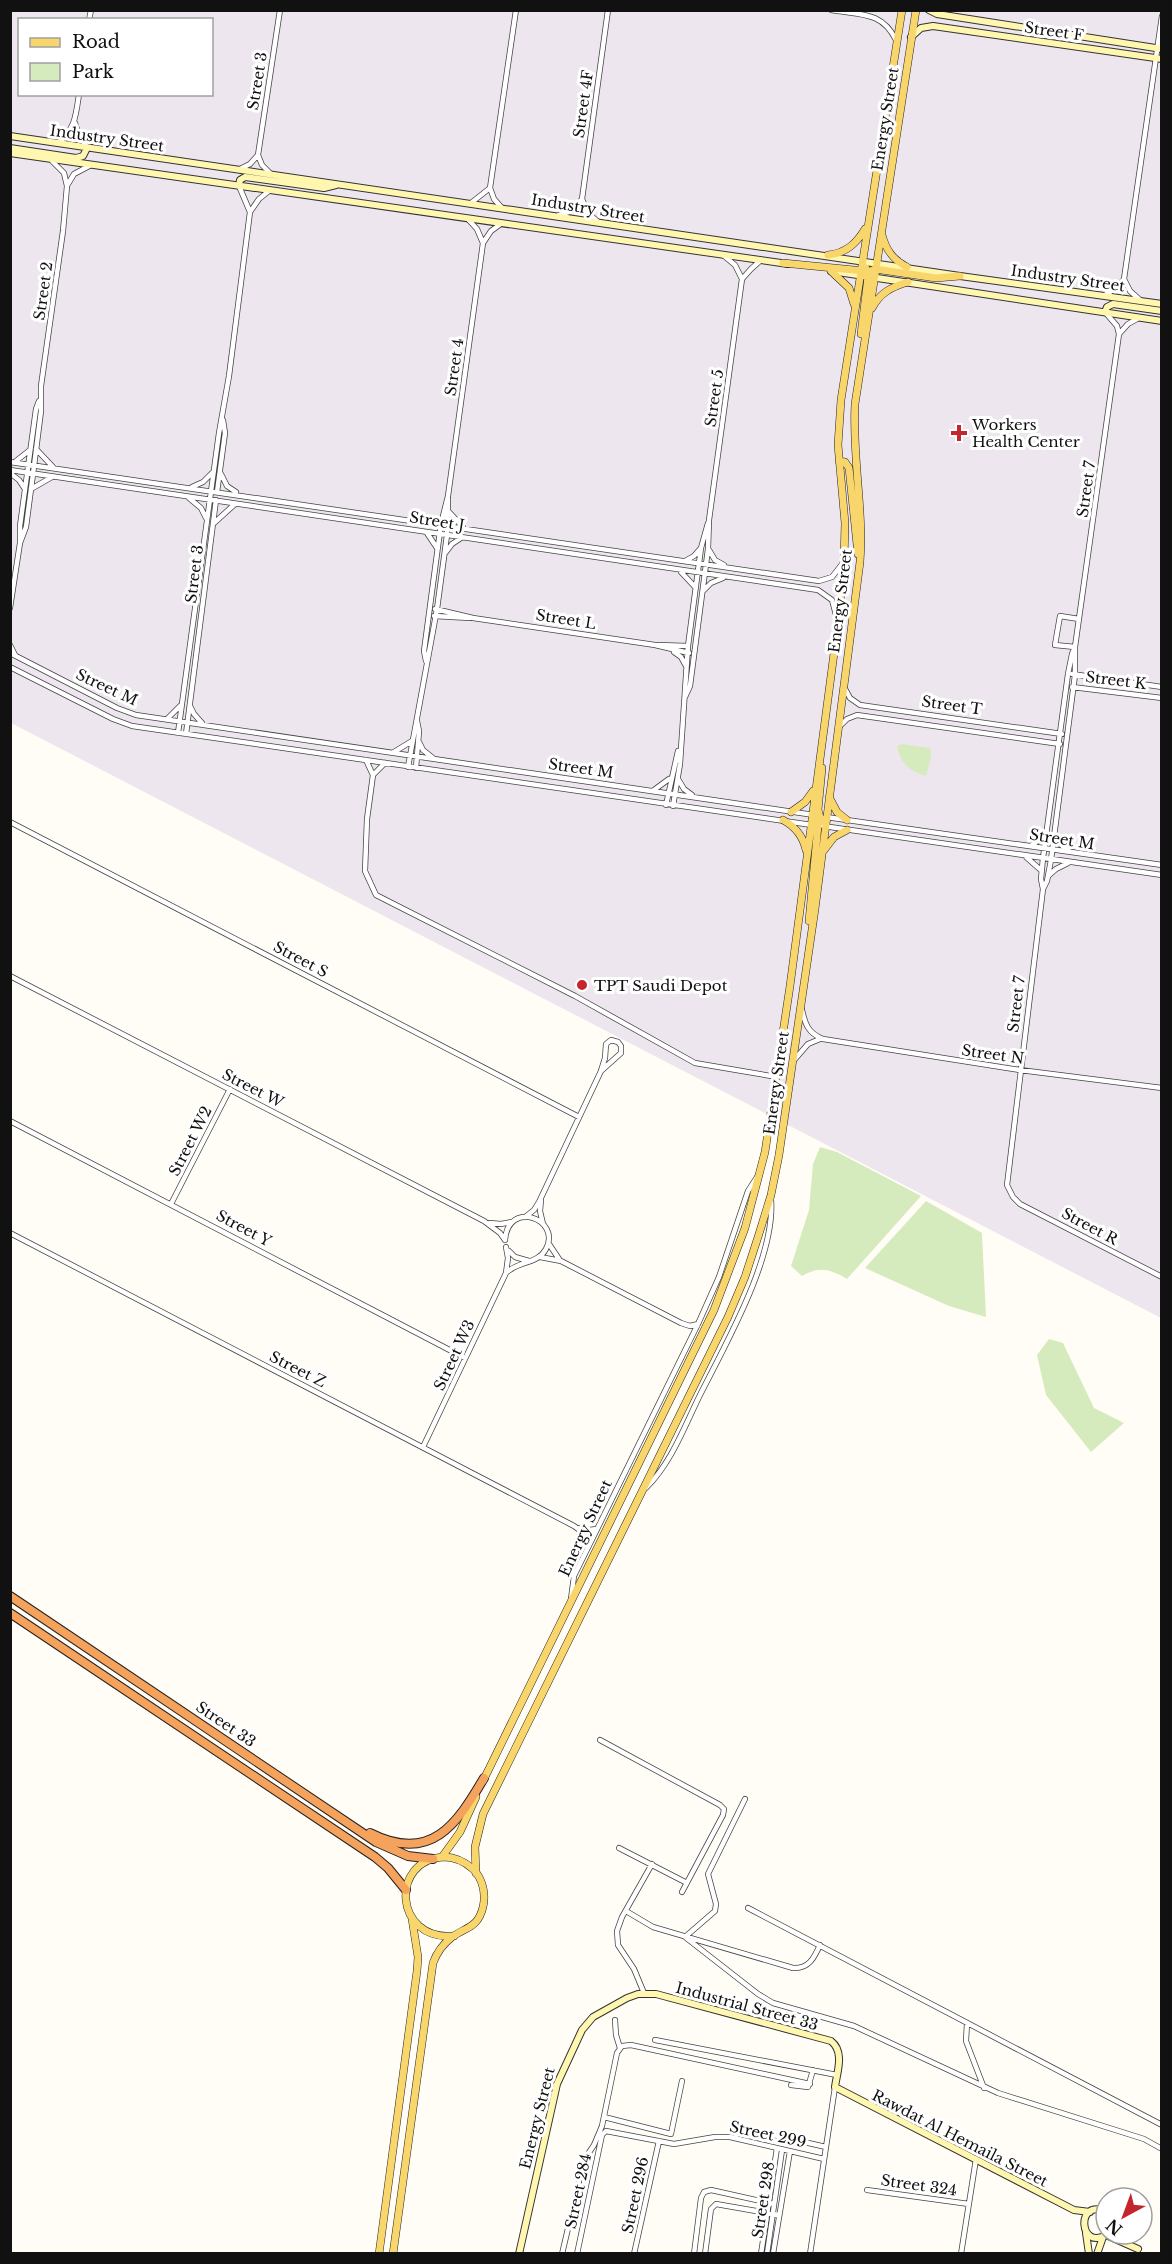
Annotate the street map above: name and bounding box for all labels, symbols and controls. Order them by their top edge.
street label: Street F [1023,17,1085,45]
legend [18,18,213,96]
text: Road [72,31,120,53]
street label: Street 3 [243,51,271,111]
text: Park [72,61,114,83]
street label: Energy Street [867,66,903,172]
street label: Street 4F [569,69,597,139]
street label: Industry Street [49,121,166,155]
street label: Industry Street [530,190,647,226]
street label: Street 2 [30,261,56,321]
street label: Industry Street [1010,261,1127,295]
street label: Street 4 [441,337,467,397]
street label: Street 5 [701,368,727,428]
place label: Workers Health Center [971,415,1081,451]
marker: Workers Health Center [950,424,968,442]
street label: Street 7 [1073,459,1099,519]
street label: Street J [408,507,466,535]
street label: Street 3 [181,544,207,604]
street label: Energy Street [824,548,856,654]
street label: Street L [535,605,597,633]
street label: Street M [73,664,141,710]
street label: Street K [1085,667,1148,693]
street label: Street T [920,691,984,719]
street label: Street M [547,754,615,782]
street label: Street M [1028,824,1096,854]
street label: Street S [270,937,332,981]
street label: Street 7 [1003,974,1029,1033]
place label: TPT Saudi Depot [594,976,728,995]
marker: TPT Saudi Depot [575,978,589,992]
street label: Energy Street [759,1030,793,1136]
street label: Street N [960,1040,1026,1068]
street label: Street W [219,1064,287,1112]
street label: Street W2 [164,1103,216,1179]
street label: Street R [1058,1203,1123,1249]
street label: Street Y [213,1206,276,1251]
street label: Street W3 [429,1317,479,1393]
street label: Street Z [267,1347,329,1391]
street label: Energy Street [554,1476,616,1579]
street label: Street 33 [193,1697,259,1751]
street label: Industrial Street 33 [674,1978,820,2034]
street label: Energy Street [515,2065,559,2171]
street label: Rawdat Al Hemaila Street [869,2085,1051,2191]
street label: Street 299 [728,2117,808,2151]
street label: Street 284 [561,2152,595,2230]
street label: Street 296 [618,2155,652,2235]
street label: Street 298 [748,2160,778,2240]
street label: Street 324 [880,2170,958,2200]
north arrow [1094,2186,1154,2246]
text: N [1102,2215,1126,2240]

